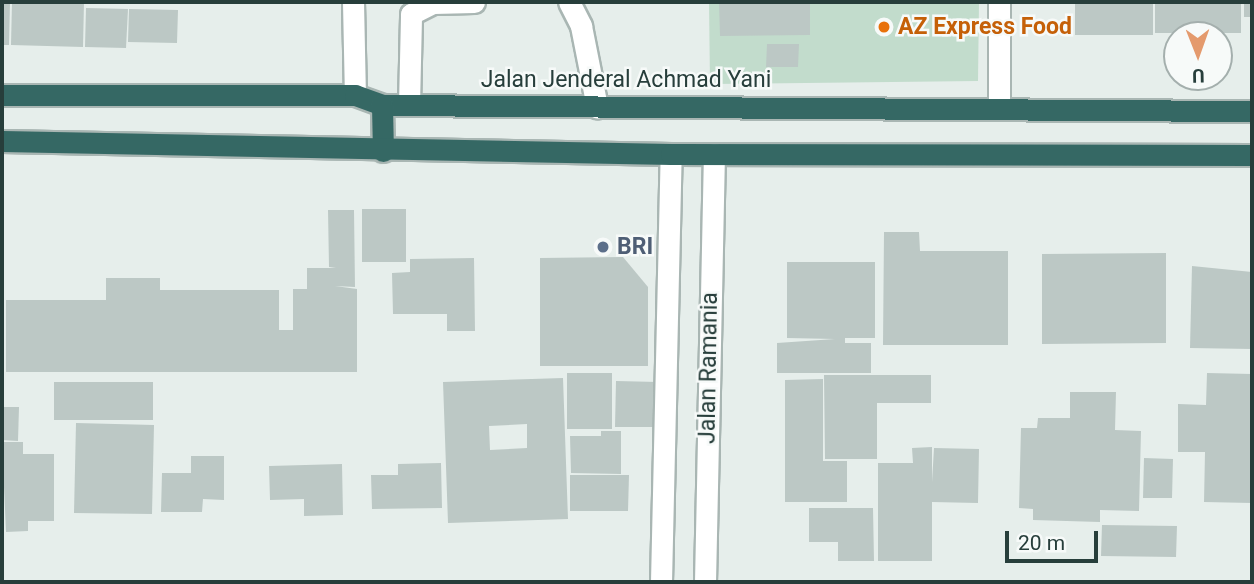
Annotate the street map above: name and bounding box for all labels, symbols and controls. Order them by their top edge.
place label: AZ Express Food [898,13,1072,41]
marker: AZ Express Food [876,19,892,35]
north arrow [1163,21,1233,91]
text: U [1192,64,1205,87]
street label: Jalan Jenderal Achmad Yani [481,66,771,94]
place label: BRI [617,233,653,261]
marker: BRI [595,239,611,255]
street label: Jalan Ramania [694,292,724,444]
scale bar [1009,518,1102,562]
text: 20 m [1018,531,1065,555]

